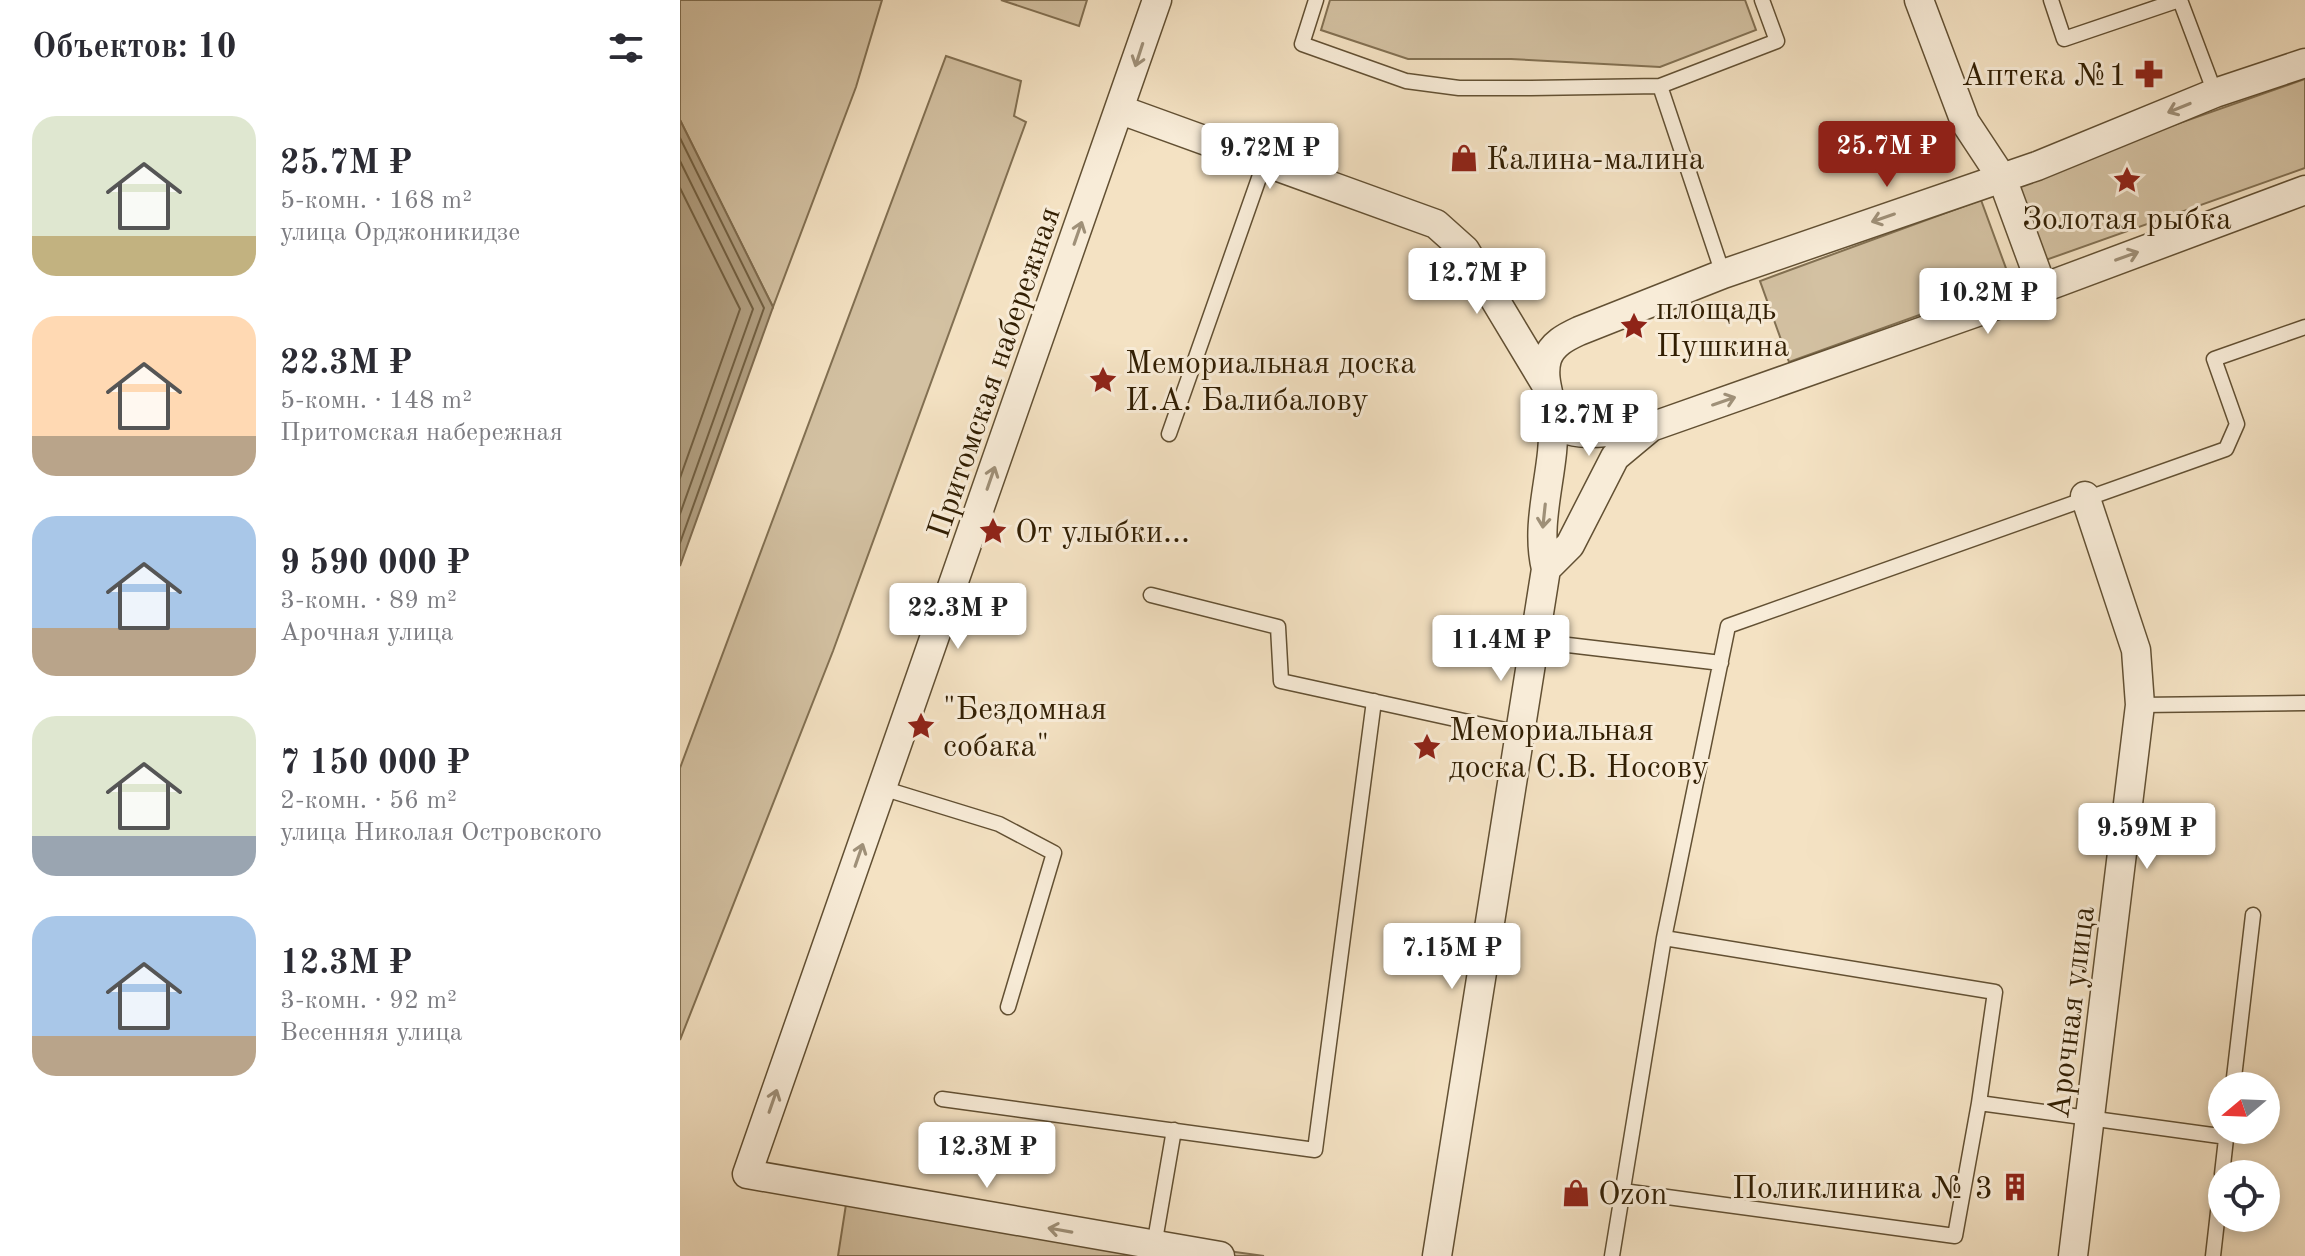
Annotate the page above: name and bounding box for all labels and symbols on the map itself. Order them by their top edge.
one-way arrow [1131,42,1146,67]
pharmacy icon: Аптека №1 [2134,59,2164,89]
place label: Аптека №1 [1962,61,2127,93]
one-way arrow [2167,102,2192,116]
pin: 25.7M ₽ [1813,121,1961,189]
pin: 9.72M ₽ [1196,123,1344,191]
shop icon: Калина-малина [1449,143,1479,173]
place label: Калина-малина [1486,145,1705,177]
place icon: Золотая рыбка [2112,165,2142,195]
street label: Притомская набережная [924,203,1068,543]
place label: Золотая рыбка [2022,205,2232,237]
one-way arrow [1871,211,1896,226]
one-way arrow [1071,221,1086,246]
pin: 12.7M ₽ [1403,248,1551,316]
one-way arrow [2114,248,2139,262]
pin: 10.2M ₽ [1914,268,2062,336]
place label: площадь Пушкина [1656,295,1789,364]
place icon: площадь Пушкина [1619,311,1649,341]
place label: Мемориальная доска И.А. Балибалову [1125,349,1416,418]
place icon: Мемориальная доска И.А. Балибалову [1088,365,1118,395]
pin: 12.7M ₽ [1515,390,1663,458]
one-way arrow [1711,393,1736,408]
one-way arrow [985,466,1000,491]
one-way arrow [1536,502,1551,529]
place icon: От улыбки... [978,516,1008,546]
place label: От улыбки... [1015,518,1190,550]
pin: 22.3M ₽ [884,583,1032,651]
pin: 11.4M ₽ [1427,615,1575,683]
place label: "Бездомная собака" [943,695,1107,764]
place icon: "Бездомная собака" [906,711,936,741]
place label: Мемориальная доска С.В. Носову [1449,716,1709,785]
place icon: Мемориальная доска С.В. Носову [1412,732,1442,762]
pin: 9.59M ₽ [2073,803,2221,871]
one-way arrow [852,843,867,868]
street label: Арочная улица [2044,904,2102,1120]
pin: 7.15M ₽ [1378,923,1526,991]
north arrow [2208,1072,2280,1144]
one-way arrow [767,1089,781,1114]
pin: 12.3M ₽ [913,1122,1061,1190]
building icon: Поликлиника № 3 [2000,1172,2030,1202]
place label: Поликлиника № 3 [1732,1174,1993,1206]
shop icon: Ozon [1561,1178,1591,1208]
place label: Ozon [1598,1180,1668,1212]
one-way arrow [1048,1221,1073,1236]

